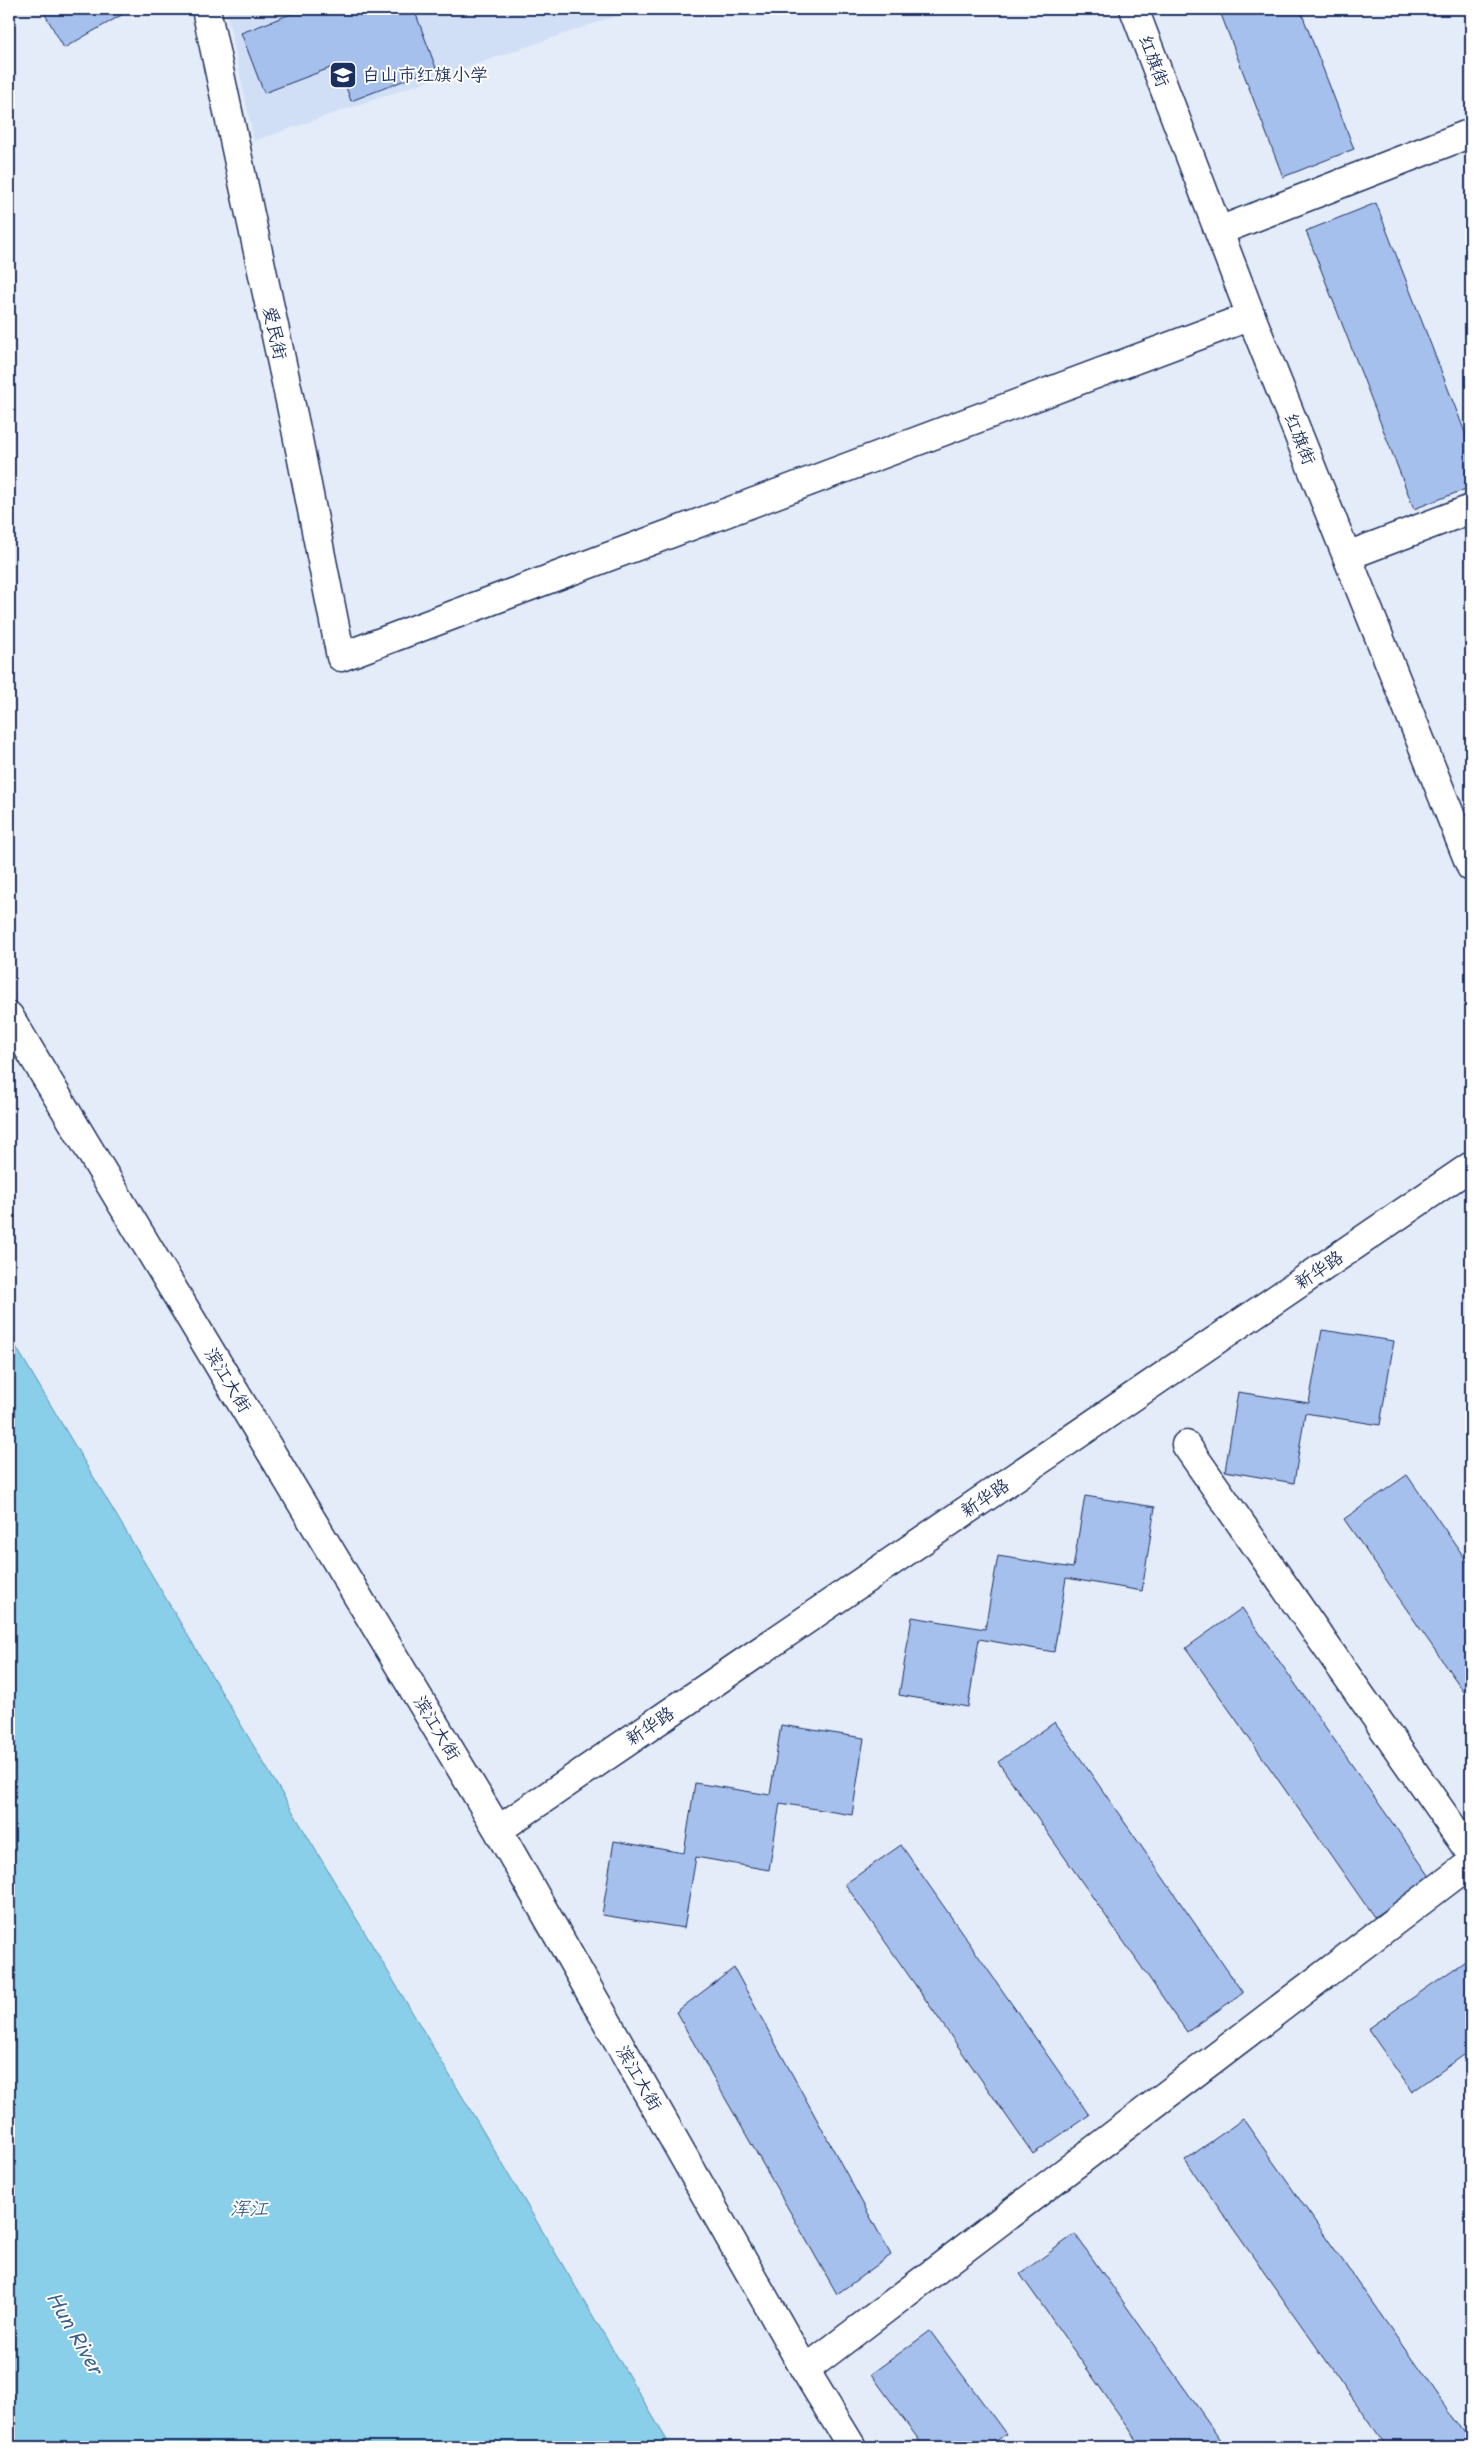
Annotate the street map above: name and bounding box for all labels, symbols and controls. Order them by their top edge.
street label: 红旗街 [1133,30,1178,91]
school or university icon: 白山市红旗小学 [328,60,358,90]
place label: 白山市红旗小学 [362,60,488,87]
street label: 爱民街 [258,303,295,362]
street label: 红旗街 [1279,408,1324,469]
street label: 新华路 [1288,1242,1348,1295]
street label: 滨江大街 [199,1341,259,1417]
street label: 新华路 [954,1470,1014,1523]
street label: 滨江大街 [408,1689,468,1765]
street label: 新华路 [619,1698,679,1751]
street label: 滨江大街 [611,2039,670,2115]
water label: 浑江 [230,2193,269,2221]
water label: Hun River [41,2286,112,2381]

